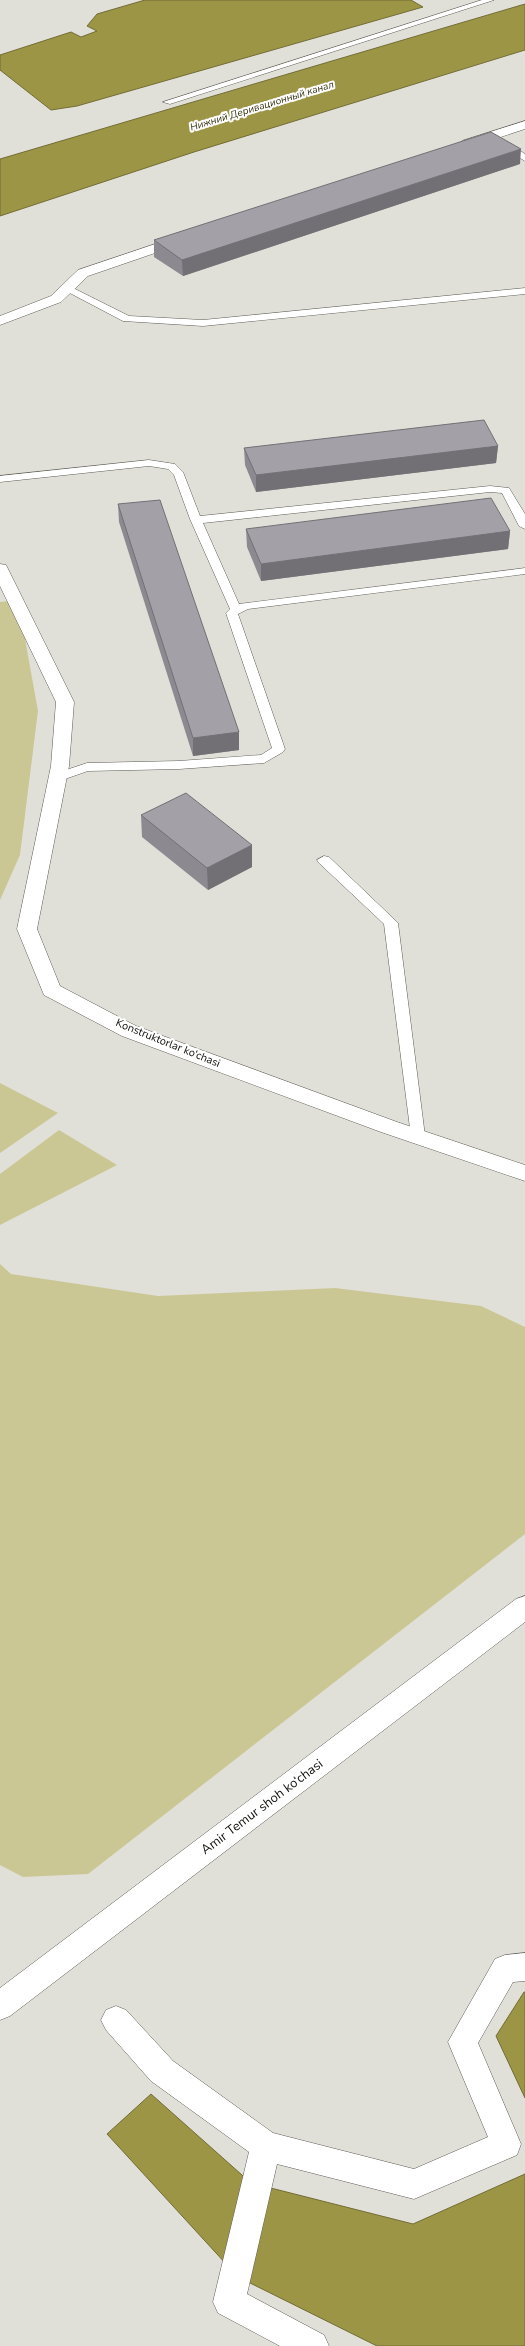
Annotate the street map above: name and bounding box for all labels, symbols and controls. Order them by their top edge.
water label: Нижний Деривационный канал [188,77,336,135]
street label: Konstruktorlar ko‘chasi [113,1015,223,1071]
street label: Amir Temur shoh ko‘chasi [197,1755,327,1859]

